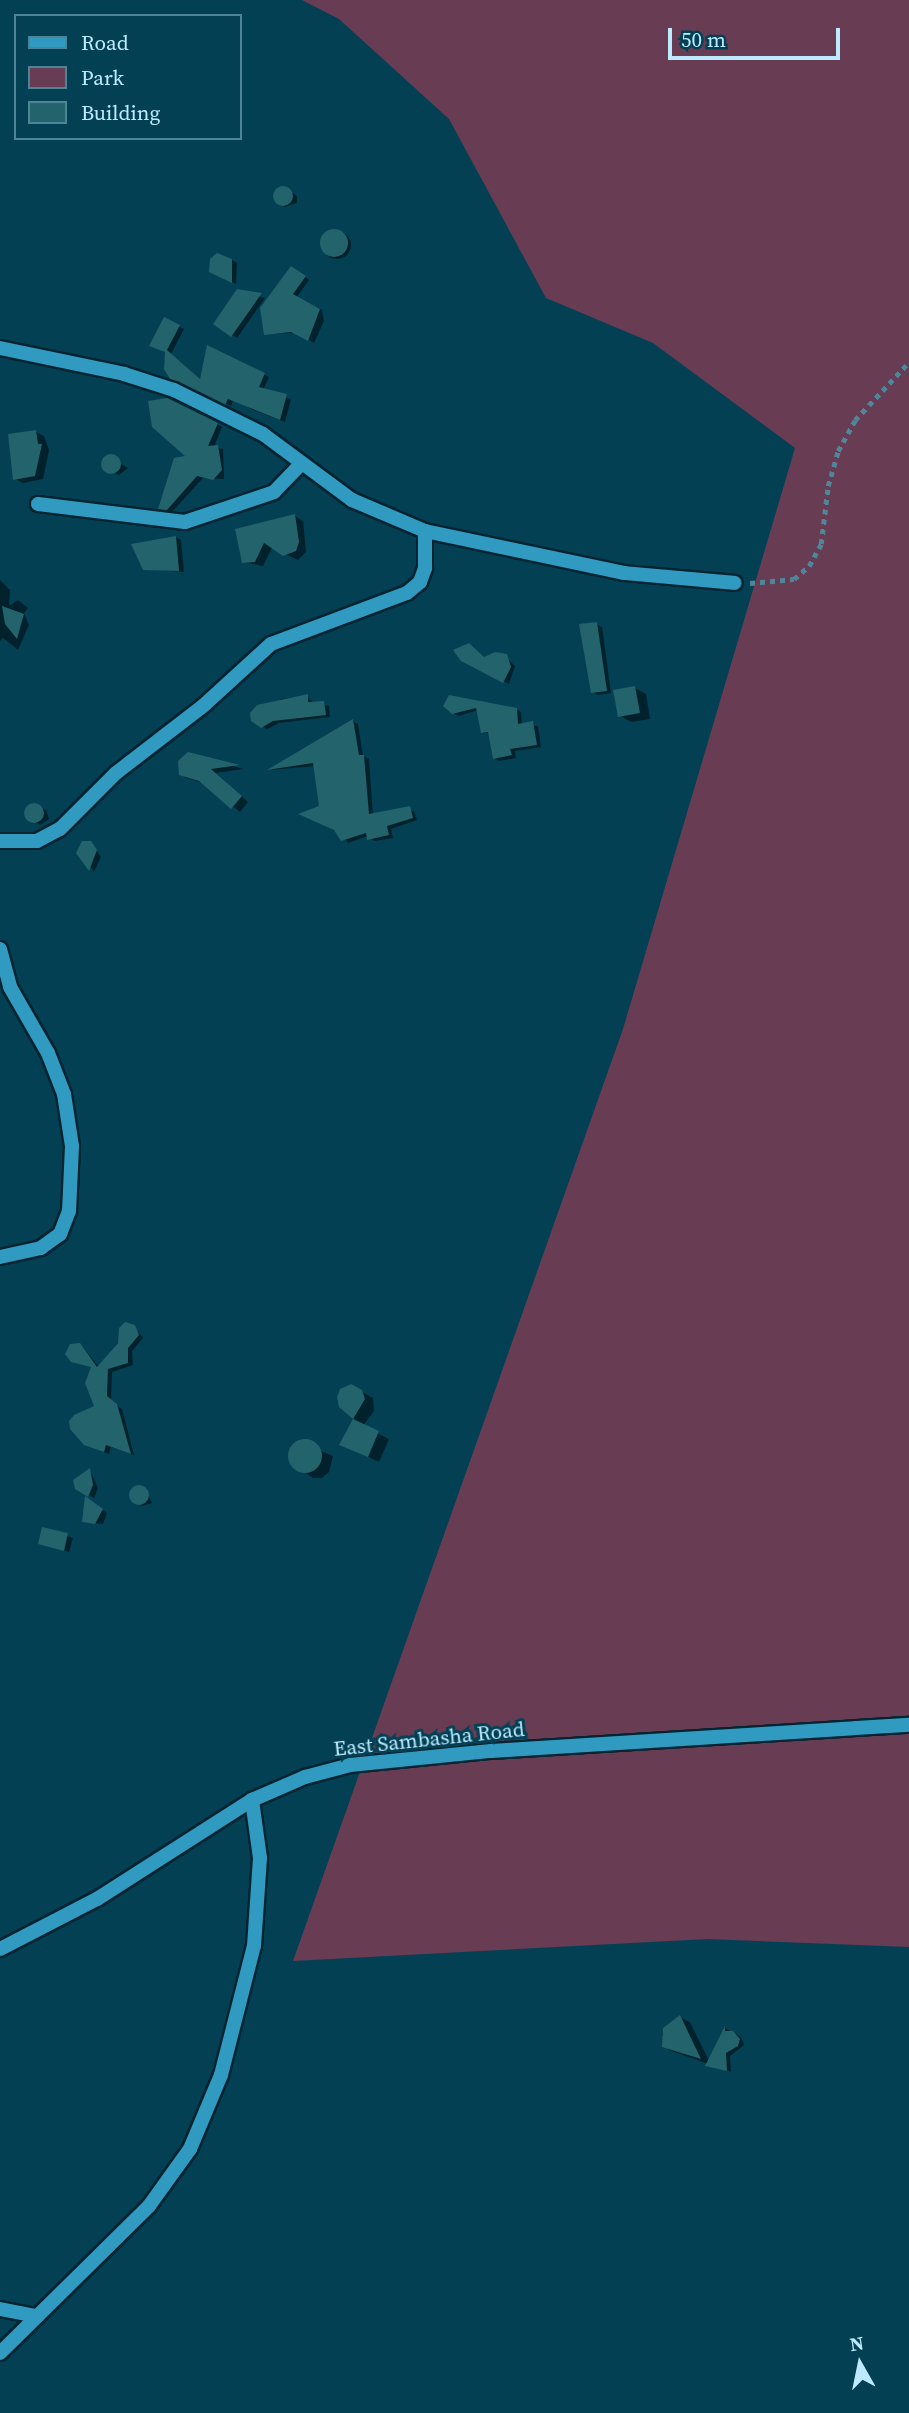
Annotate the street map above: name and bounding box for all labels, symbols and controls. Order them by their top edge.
legend [14,14,242,140]
scale bar [671,14,842,58]
text: 50 m [681,25,726,54]
text: Road [81,28,129,57]
text: Park [81,63,124,92]
text: Building [81,98,160,127]
street label: East Sambasha Road [332,1716,526,1762]
north arrow [825,2329,895,2399]
text: N [848,2329,866,2357]

